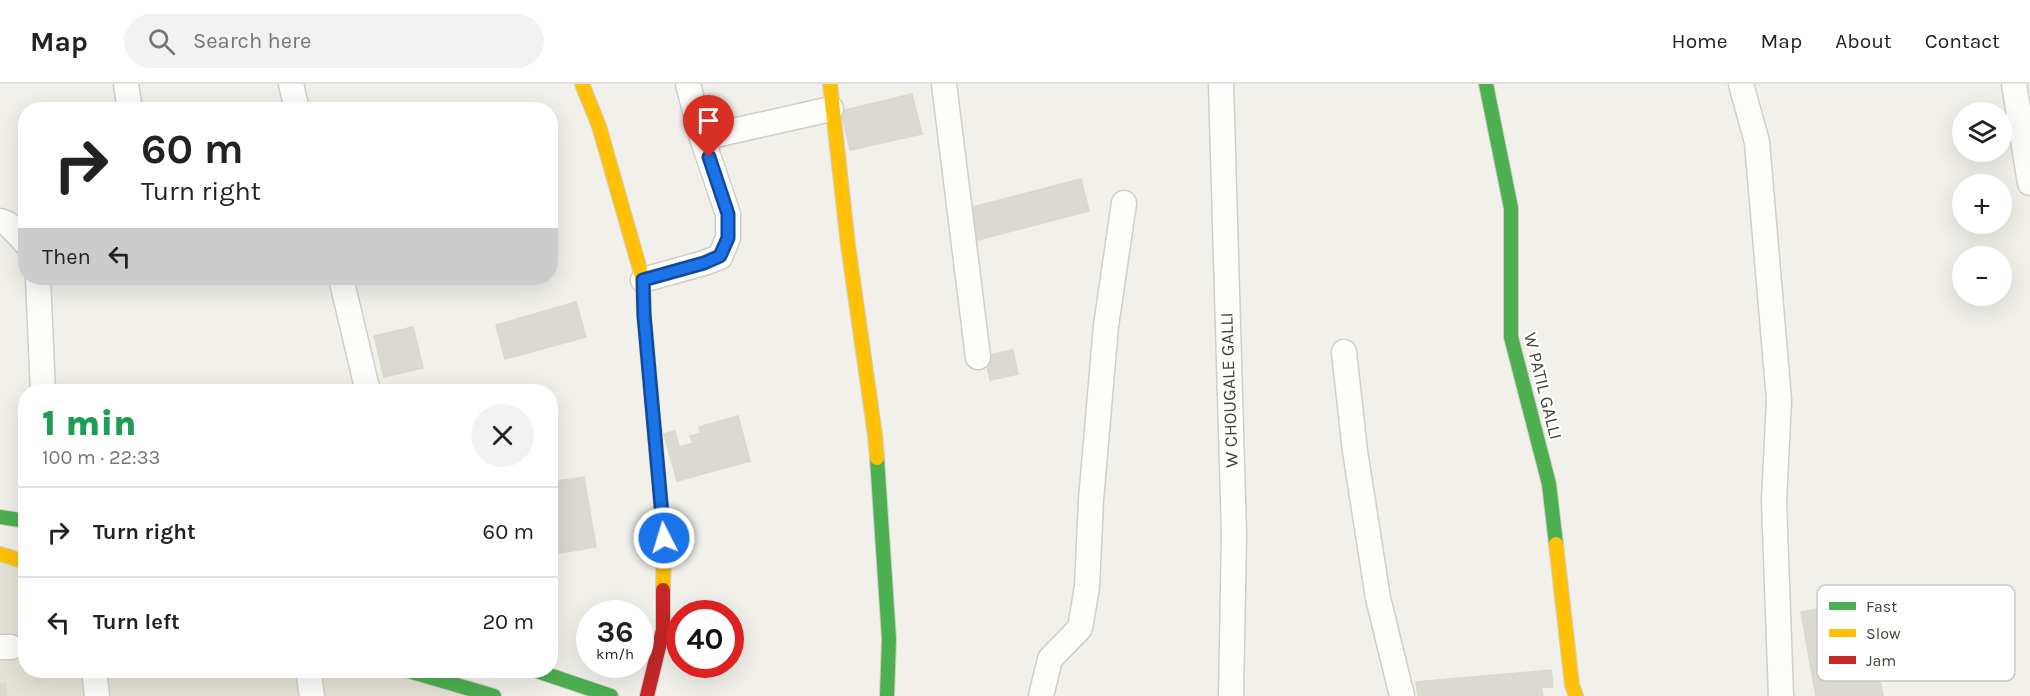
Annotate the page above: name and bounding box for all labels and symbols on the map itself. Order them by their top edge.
pin [683,95,734,157]
street label: W CHOUGALE GALLI [1215,312,1243,468]
street label: W PATIL GALLI [1519,330,1567,442]
position arrow [632,506,696,570]
legend [1817,585,2015,681]
text: Fast [1866,597,1897,616]
speed limit sign: 40 [666,600,744,678]
text: Slow [1866,624,1901,643]
text: Jam [1866,651,1896,670]

